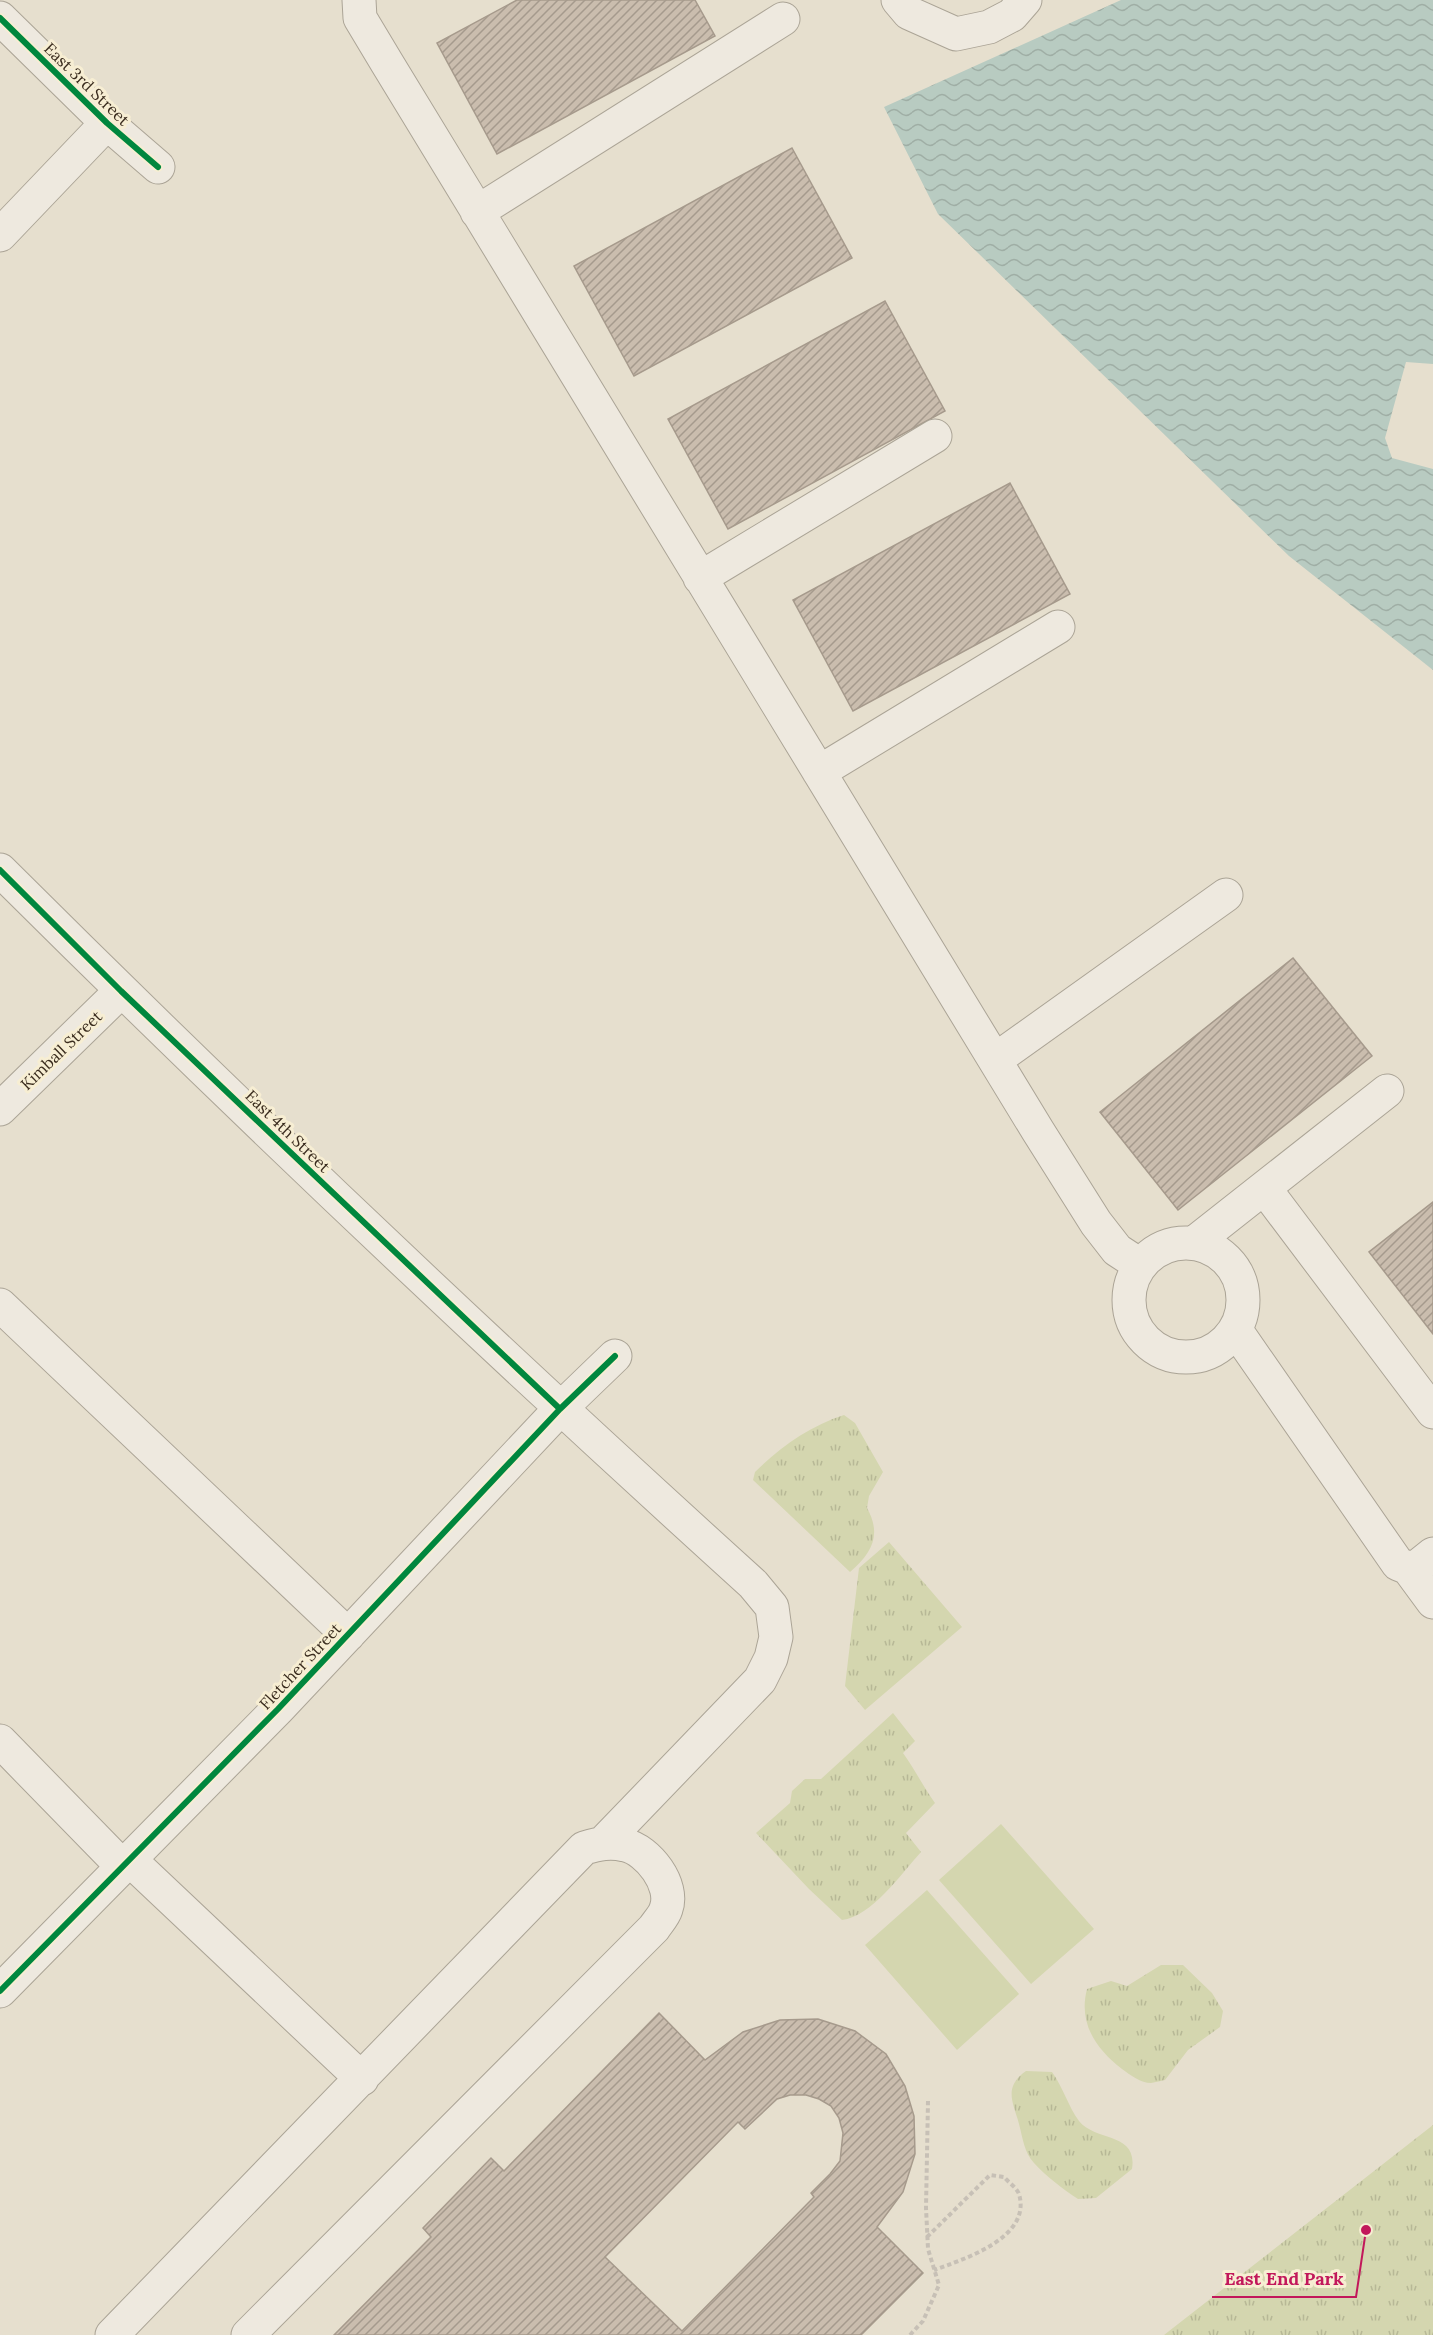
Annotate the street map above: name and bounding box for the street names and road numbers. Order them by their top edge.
street label: East 3rd Street [40,38,134,130]
street label: Kimball Street [16,1006,106,1094]
street label: East 4th Street [241,1086,335,1177]
street label: Fletcher Street [255,1618,346,1713]

